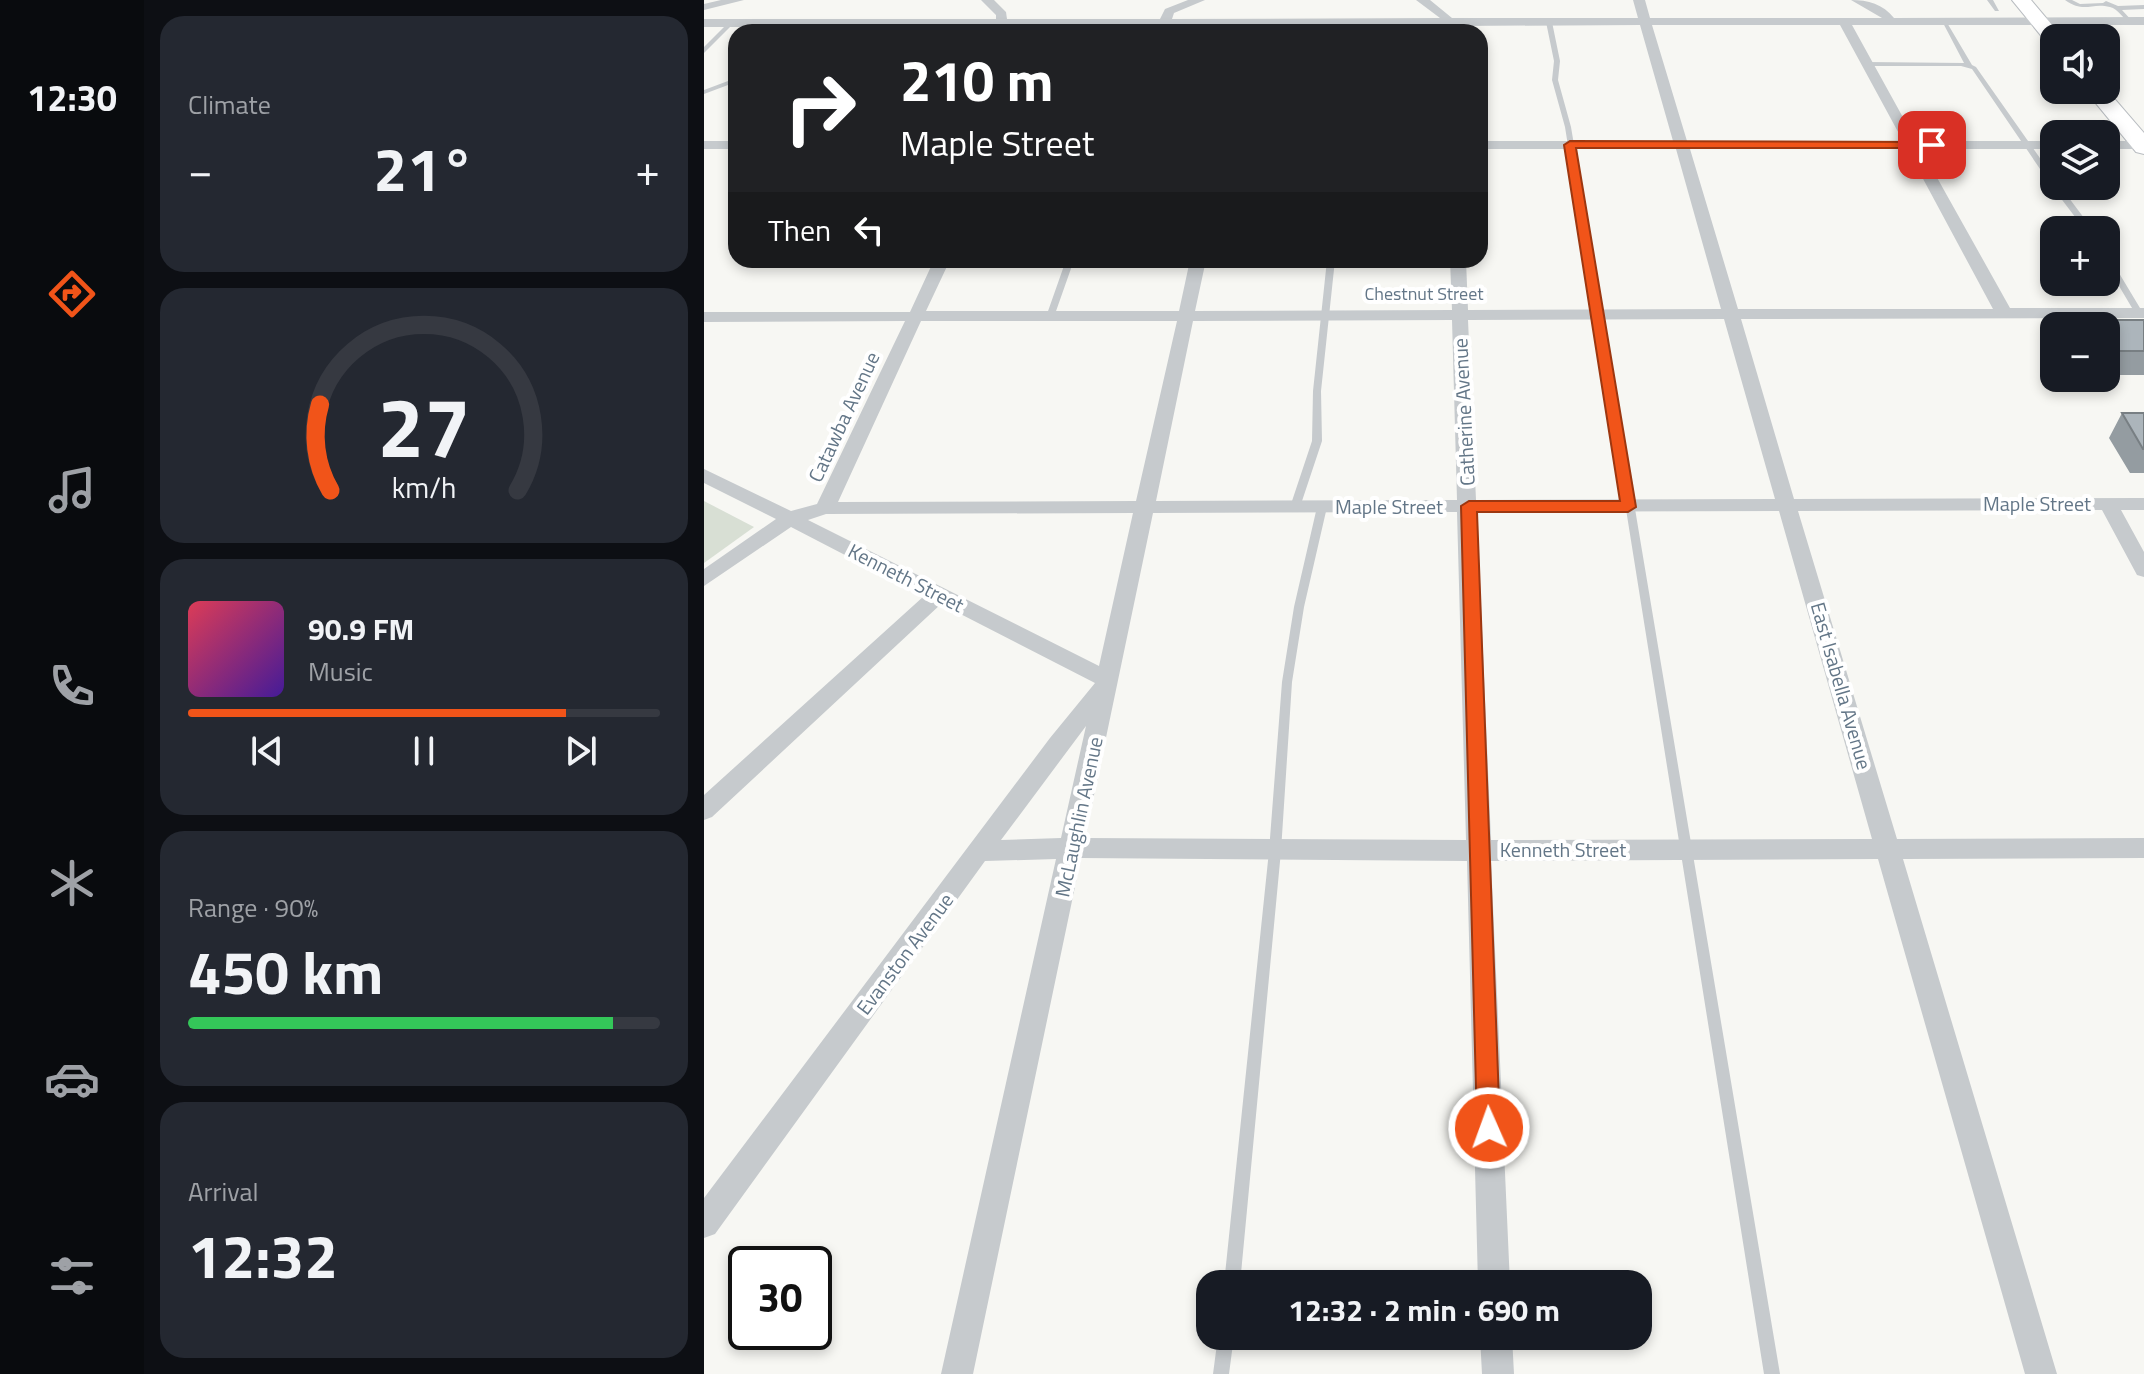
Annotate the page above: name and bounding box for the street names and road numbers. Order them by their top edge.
street label: Chestnut Street [1364,280,1484,307]
street label: Catherine Avenue [1444,337,1483,487]
street label: Catawba Avenue [800,346,887,487]
street label: Maple Street [1983,488,2091,519]
street label: Maple Street [1335,491,1443,522]
street label: Kenneth Street [843,535,970,620]
street label: East Isabella Avenue [1803,598,1880,773]
street label: McLaughlin Avenue [1046,734,1111,900]
street label: Kenneth Street [1500,834,1626,865]
street label: Evanston Avenue [848,886,961,1021]

